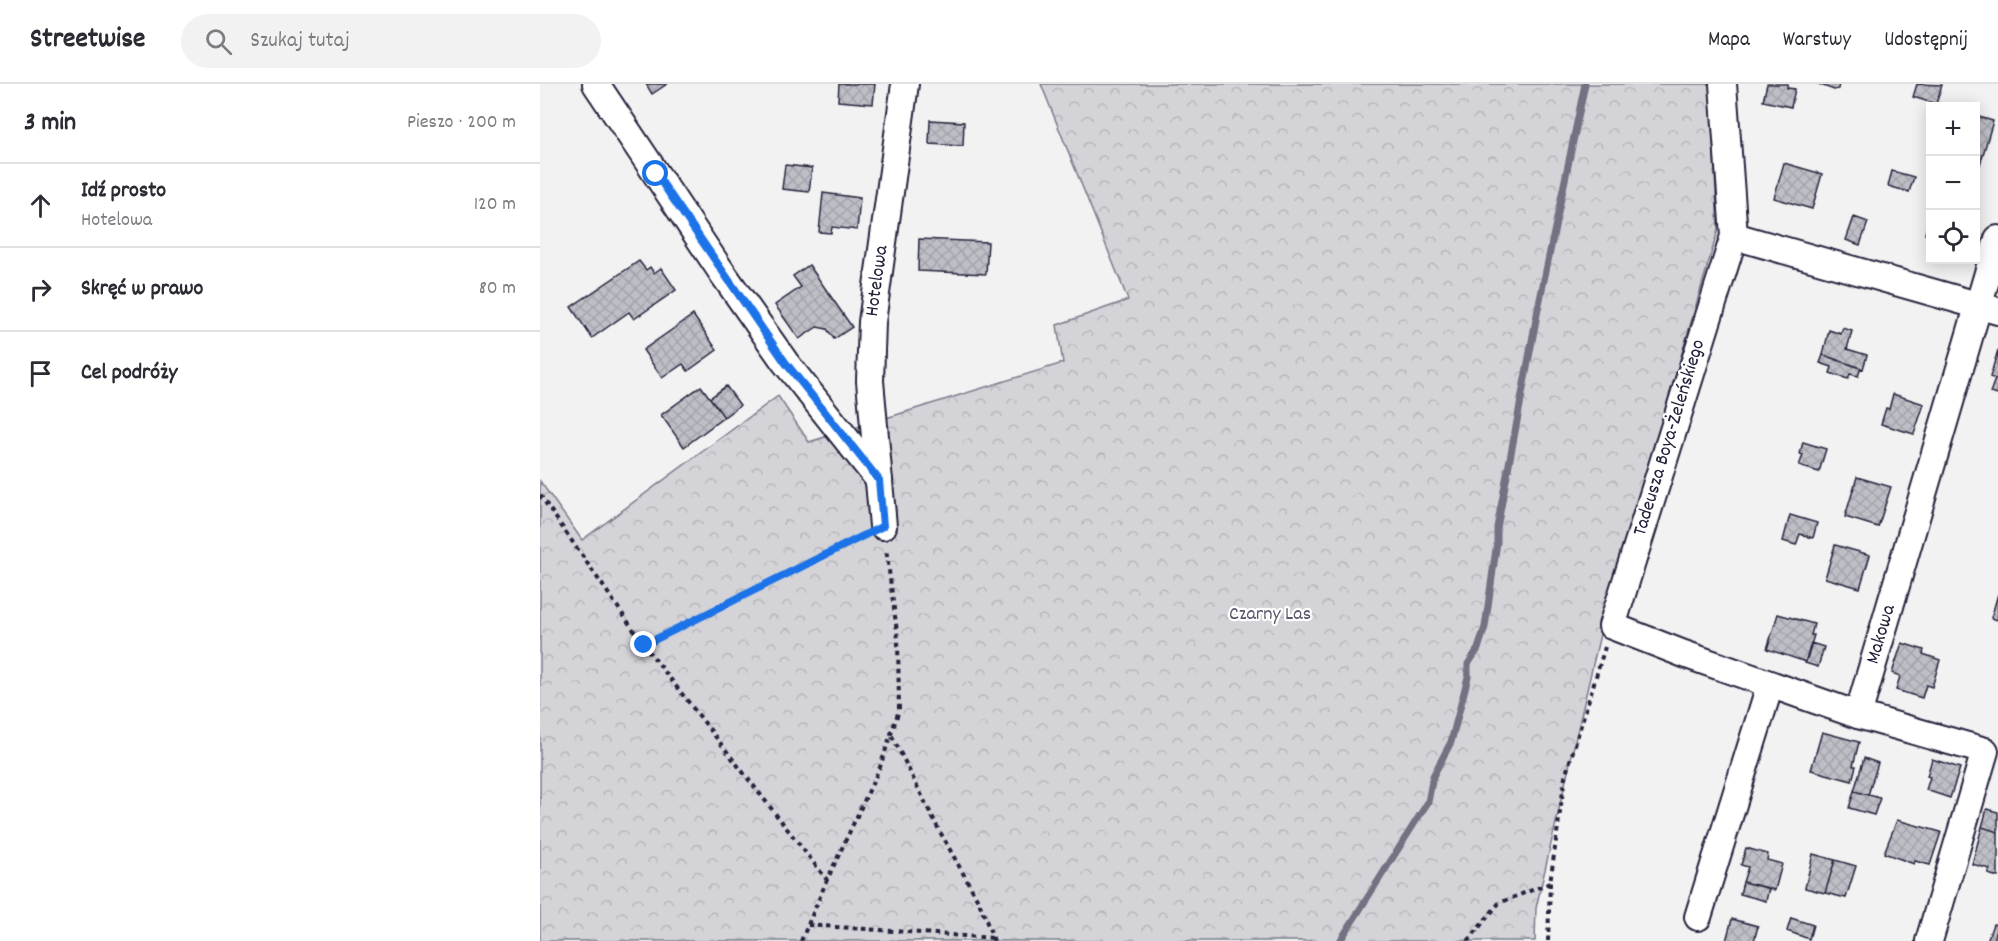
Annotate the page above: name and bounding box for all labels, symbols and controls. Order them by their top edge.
search box [181,14,601,68]
text: Streetwise [30,21,145,61]
icon: search [202,25,235,58]
text: Szukaj tutaj [250,26,350,57]
text: Mapa [1708,26,1750,56]
text: Warstwy [1783,26,1851,56]
text: Udostępnij [1884,26,1968,56]
map controls [1926,102,1980,264]
button: + [1926,102,1980,156]
text: 3 min [24,105,76,142]
text: Pieszo · 200 m [407,109,516,137]
button: − [1926,156,1980,210]
route start [642,160,668,186]
text: Idź prosto [81,176,166,207]
icon: ahead [24,189,57,222]
text: 120 m [474,191,516,219]
text: Hotelowa [81,207,152,235]
button: locate [1926,210,1980,264]
street label: Hotelowa [859,243,897,318]
icon: right [24,273,57,306]
text: Skręć w prawo [81,274,203,305]
text: 80 m [479,275,516,303]
street label: Tadeusza Boya-Żeleńskiego [1627,336,1713,540]
icon: arrive [24,357,57,390]
text: Cel podróży [81,358,177,389]
park label: Czarny Las [1229,601,1311,629]
street label: Makowa [1860,601,1904,667]
route end [630,631,656,657]

